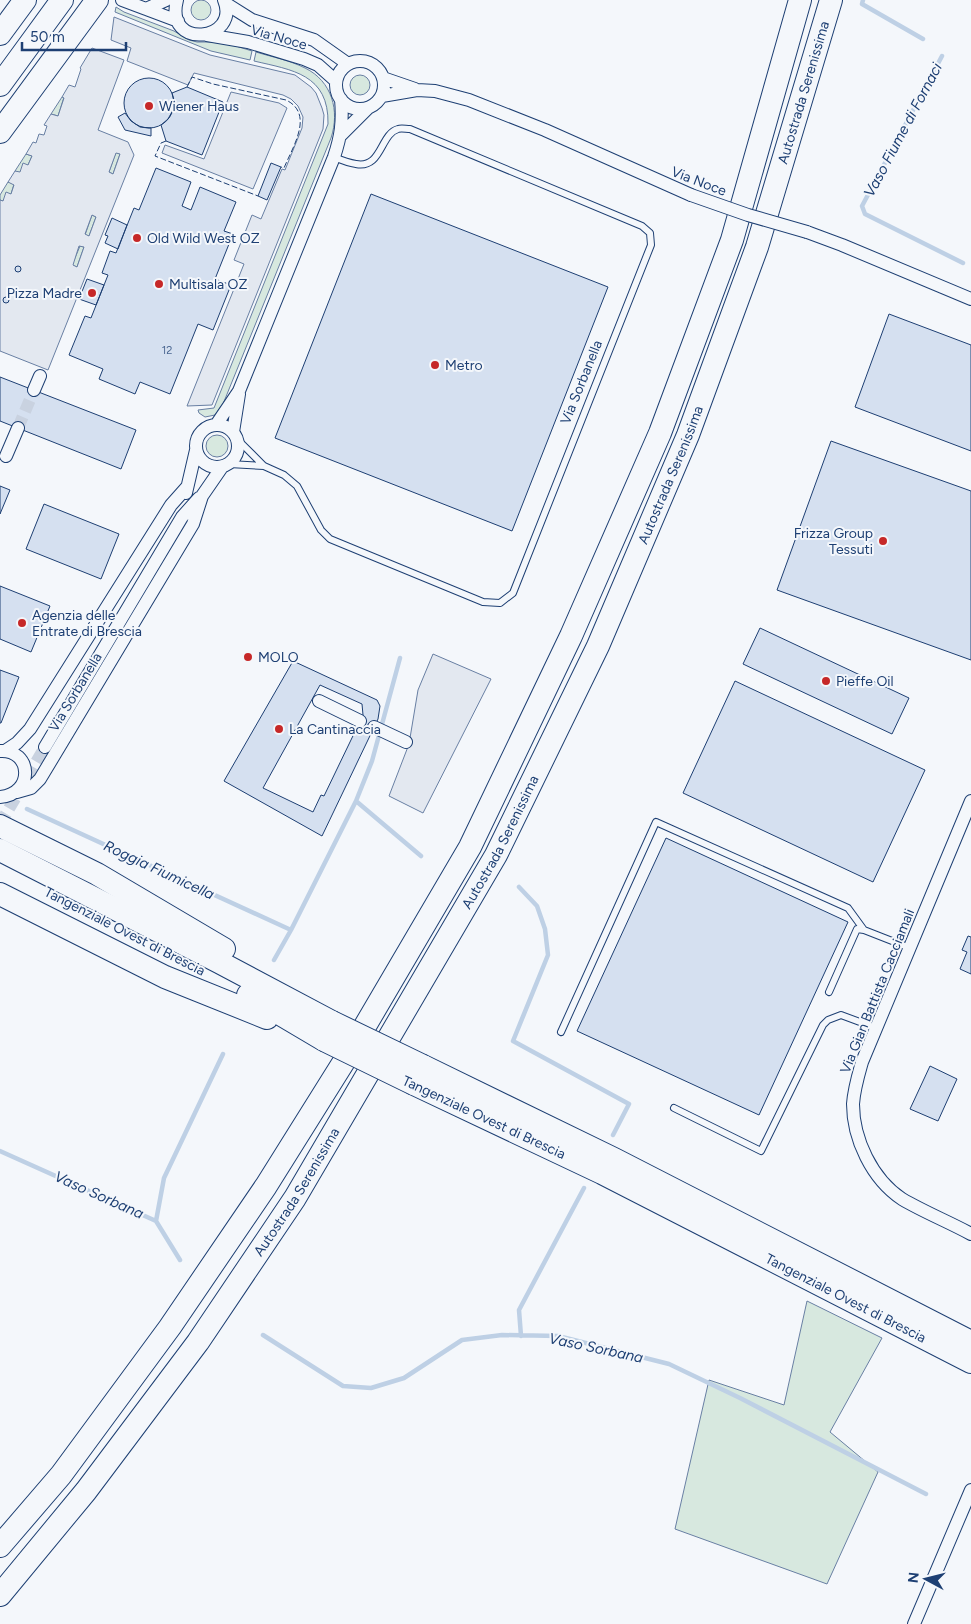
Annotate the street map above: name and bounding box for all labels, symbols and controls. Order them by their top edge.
street label: Autostrada Serenissima [774,19,833,166]
scale bar [22,20,126,52]
street label: Via Noce [249,21,309,54]
text: 50 m [30,28,65,46]
water label: Vaso Fiume di Fornaci [860,59,946,200]
place label: Wiener Haus [159,98,239,115]
marker: Wiener Haus [143,100,155,112]
street label: Via Noce [669,163,729,200]
place label: Old Wild West OZ [147,230,260,247]
marker: Old Wild West OZ [131,232,143,244]
place label: Multisala OZ [169,276,247,293]
marker: Multisala OZ [153,278,165,290]
place label: Pizza Madre [7,285,82,302]
marker: Pizza Madre [86,287,98,299]
street label: Via Sorbanella [557,338,606,427]
house number: 12 [162,344,172,357]
place label: Metro [445,357,483,374]
marker: Metro [429,359,441,371]
street label: Autostrada Serenissima [634,403,707,547]
place label: Frizza Group Tessuti [794,525,873,558]
marker: Frizza Group Tessuti [877,535,889,547]
place label: Agenzia delle Entrate di Brescia [32,607,142,640]
marker: Agenzia delle Entrate di Brescia [16,617,28,629]
place label: MOLO [258,649,299,666]
street label: Via Sorbanella [45,650,106,735]
marker: MOLO [242,651,254,663]
place label: Pieffe Oil [836,673,894,690]
marker: Pieffe Oil [820,675,832,687]
place label: La Cantinaccia [289,721,381,738]
marker: La Cantinaccia [273,723,285,735]
street label: Autostrada Serenissima [458,773,543,912]
water label: Roggia Fiumicella [101,837,217,904]
street label: Tangenziale Ovest di Brescia [42,883,208,979]
street label: Via Gian Battista Cacciamali [837,906,918,1076]
street label: Tangenziale Ovest di Brescia [399,1072,568,1163]
street label: Autostrada Serenissima [250,1125,343,1260]
water label: Vaso Sorbana [52,1167,147,1223]
street label: Tangenziale Ovest di Brescia [762,1250,929,1347]
water label: Vaso Sorbana [547,1329,645,1367]
north arrow [901,1554,951,1604]
text: N [904,1571,923,1584]

